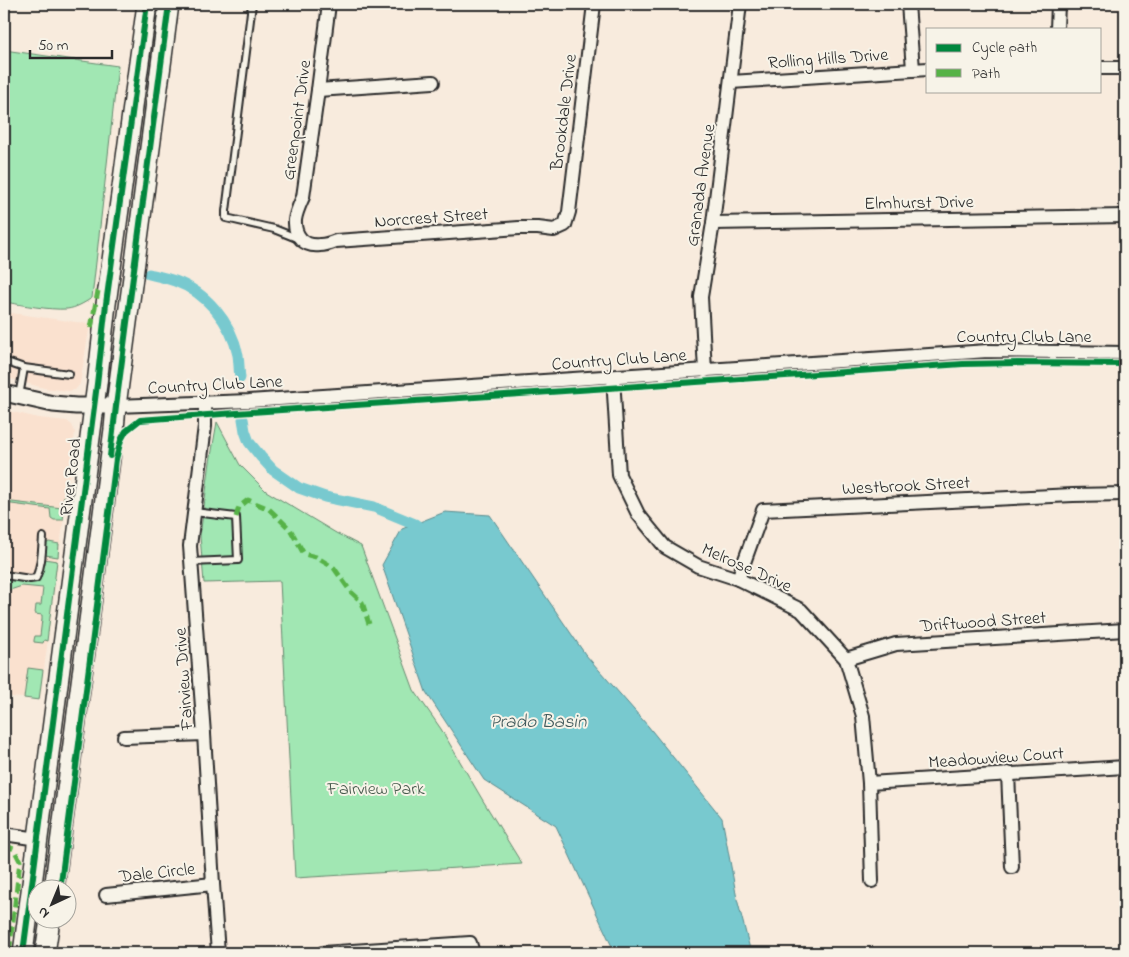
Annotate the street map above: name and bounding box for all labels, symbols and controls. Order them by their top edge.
scale bar [30,28,112,60]
legend [926,28,1102,92]
text: 50 m [38,35,69,57]
text: Cycle path [972,37,1037,60]
street label: Rolling Hills Drive [767,43,890,78]
street label: Brookdale Drive [545,52,585,173]
street label: Greenpoint Drive [277,57,319,182]
text: Path [972,63,1000,85]
street label: Granada Avenue [681,121,724,248]
street label: Elmhurst Drive [864,190,975,218]
street label: Norcrest Street [373,202,489,236]
street label: Country Club Lane [957,325,1092,351]
street label: Country Club Lane [551,343,688,379]
street label: Country Club Lane [147,369,284,403]
street label: River Road [54,437,90,518]
street label: Westbrook Street [841,471,971,503]
street label: Melrose Drive [697,537,796,601]
street label: Driftwood Street [918,606,1047,640]
street label: Fairview Drive [168,626,202,732]
water label: Prado Basin [490,709,587,736]
street label: Meadowview Court [928,741,1065,777]
park label: Fairview Park [326,777,425,803]
street label: Dale Circle [117,857,197,891]
north arrow [28,880,78,930]
text: N [33,901,55,923]

